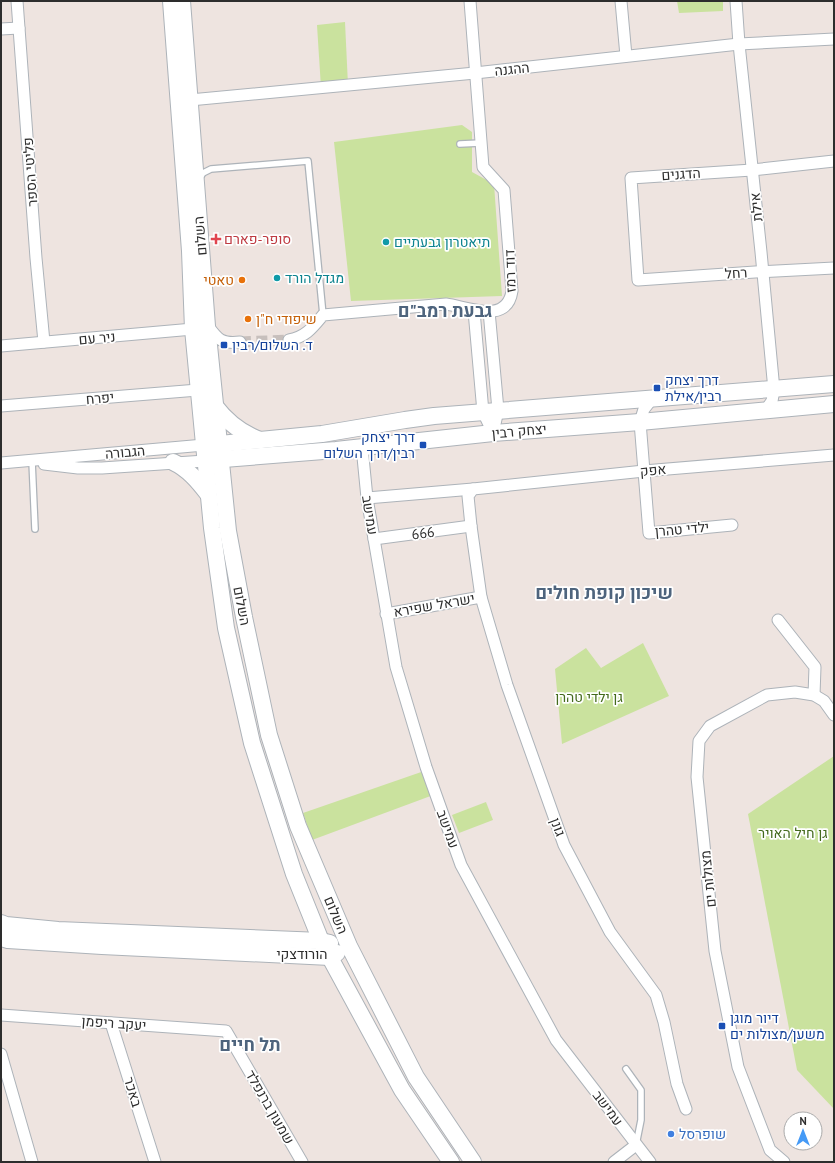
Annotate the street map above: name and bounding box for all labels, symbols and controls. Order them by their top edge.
street label: ההגנה [494,58,530,80]
street label: פליטי הספר [19,137,41,207]
street label: הדגנים [661,164,701,184]
street label: אילת [746,192,766,222]
street label: השלום [189,216,211,256]
place label: סופר-פארם [224,230,291,248]
place label: תיאטרון גבעתיים [394,233,490,251]
marker: סופר-פארם [211,234,221,244]
marker: תיאטרון גבעתיים [381,237,391,247]
street label: דוד רמז [500,249,520,293]
street label: רחל [724,263,748,283]
place label: מגדל הורד [285,269,344,287]
place label: טאטי [204,271,234,289]
marker: מגדל הורד [272,273,282,283]
marker: טאטי [237,275,247,285]
district label: גבעת רמב"ם [398,299,492,322]
place label: שיפודי ח"ן [256,310,317,328]
marker: שיפודי ח"ן [243,314,253,324]
street label: ניר עם [78,327,116,349]
place label: ד. השלום/רבין [232,336,313,354]
marker: ד. השלום/רבין [219,340,229,350]
place label: דרך יצחק רבין/אילת [665,371,722,405]
marker: דרך יצחק רבין/אילת [652,383,662,393]
street label: יפרח [85,388,115,408]
street label: יצחק רבין [491,420,547,442]
place label: דרך יצחק רבין/דרך השלום [323,428,415,462]
marker: דרך יצחק רבין/דרך השלום [418,440,428,450]
street label: הגבורה [104,441,146,463]
street label: אפק [639,460,667,480]
street label: עמישב [358,494,382,536]
street label: ילדי טהרן [654,518,710,540]
street label: 666 [410,522,436,544]
district label: שיכון קופת חולים [535,581,673,604]
street label: השלום [229,585,255,627]
street label: ישראל שפירא [392,589,476,621]
park label: גן ילדי טהרן [555,688,623,706]
street label: עמישב [433,807,463,851]
street label: גונן [546,815,570,839]
park label: גן חיל האויר [758,824,828,842]
street label: מצולות ים [696,849,720,909]
street label: השלום [320,893,352,937]
street label: הורודצקי [276,945,328,963]
place label: דיור מוגן משען/מצולות ים [730,1009,825,1043]
street label: יעקב ריפמן [81,1012,147,1034]
marker: דיור מוגן משען/מצולות ים [717,1021,727,1031]
district label: תל חיים [219,1033,281,1056]
street label: שמעון ברנפלד [242,1067,298,1147]
street label: באכר [120,1075,146,1110]
street label: עמישב [589,1087,627,1129]
north arrow [783,1111,823,1151]
text: N [799,1114,807,1128]
place label: שופרסל [679,1125,726,1143]
marker: שופרסל [666,1129,676,1139]

